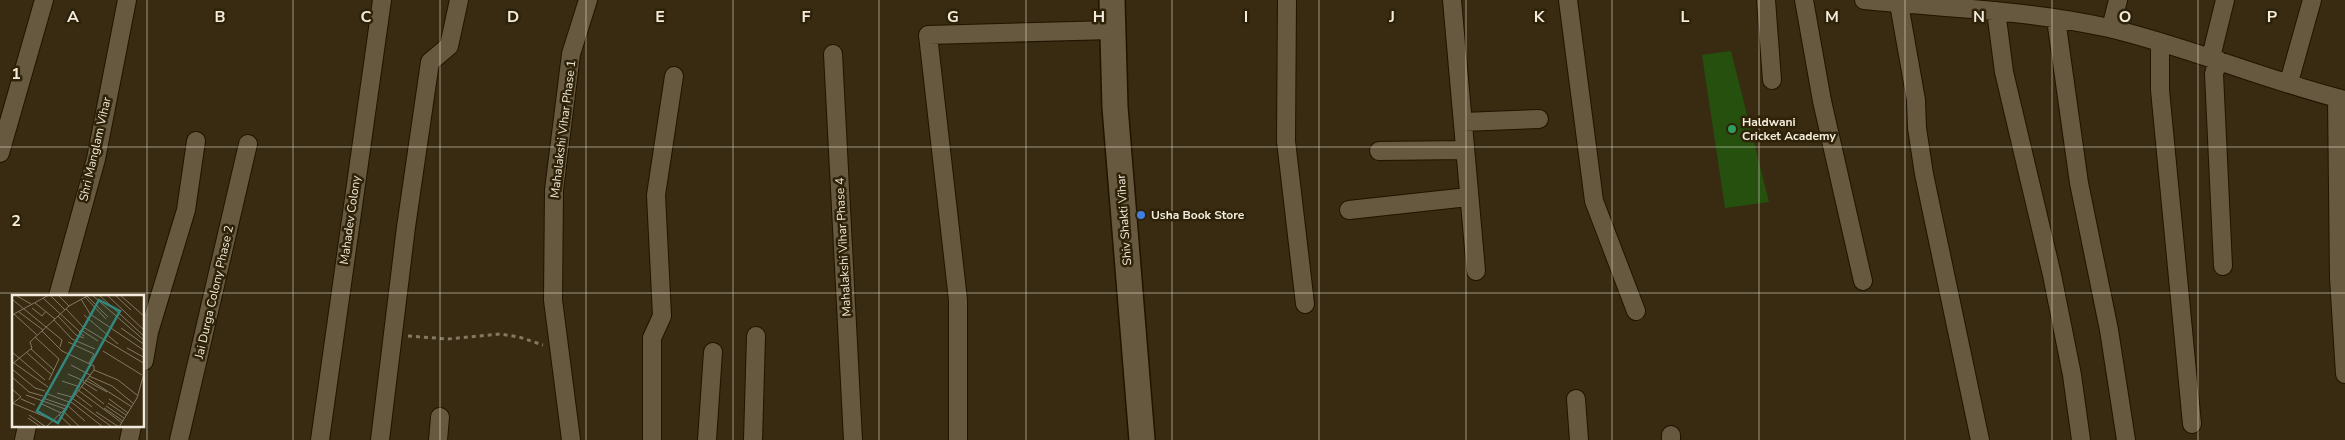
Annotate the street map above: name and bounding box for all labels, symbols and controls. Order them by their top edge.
text: A [67,6,79,28]
text: B [214,6,226,28]
text: C [361,6,372,28]
text: D [507,6,519,28]
text: E [655,6,665,28]
text: F [802,6,811,28]
text: G [947,6,959,28]
text: H [1093,6,1105,28]
text: I [1244,6,1248,28]
text: J [1388,6,1395,28]
text: K [1534,6,1546,28]
text: L [1681,6,1690,28]
text: M [1825,6,1839,28]
text: N [1973,6,1985,28]
text: O [2119,6,2131,28]
text: P [2267,6,2277,28]
street label: Mahalakshi Vihar Phase 1 [547,59,579,199]
text: 1 [11,63,21,85]
street label: Shri Manglam Vihar [75,95,115,203]
place label: Haldwani Cricket Academy [1742,114,1836,144]
marker: Haldwani Cricket Academy [1726,123,1738,135]
street label: Shiv Shakti Vihar [1113,173,1135,266]
street label: Mahadev Colony [336,174,364,266]
street label: Mahalakshi Vihar Phase 4 [831,177,855,317]
place label: Usha Book Store [1151,207,1245,223]
marker: Usha Book Store [1135,209,1147,221]
text: 2 [11,210,21,232]
street label: Jai Durga Colony Phase 2 [191,224,237,361]
inset map [12,295,145,428]

